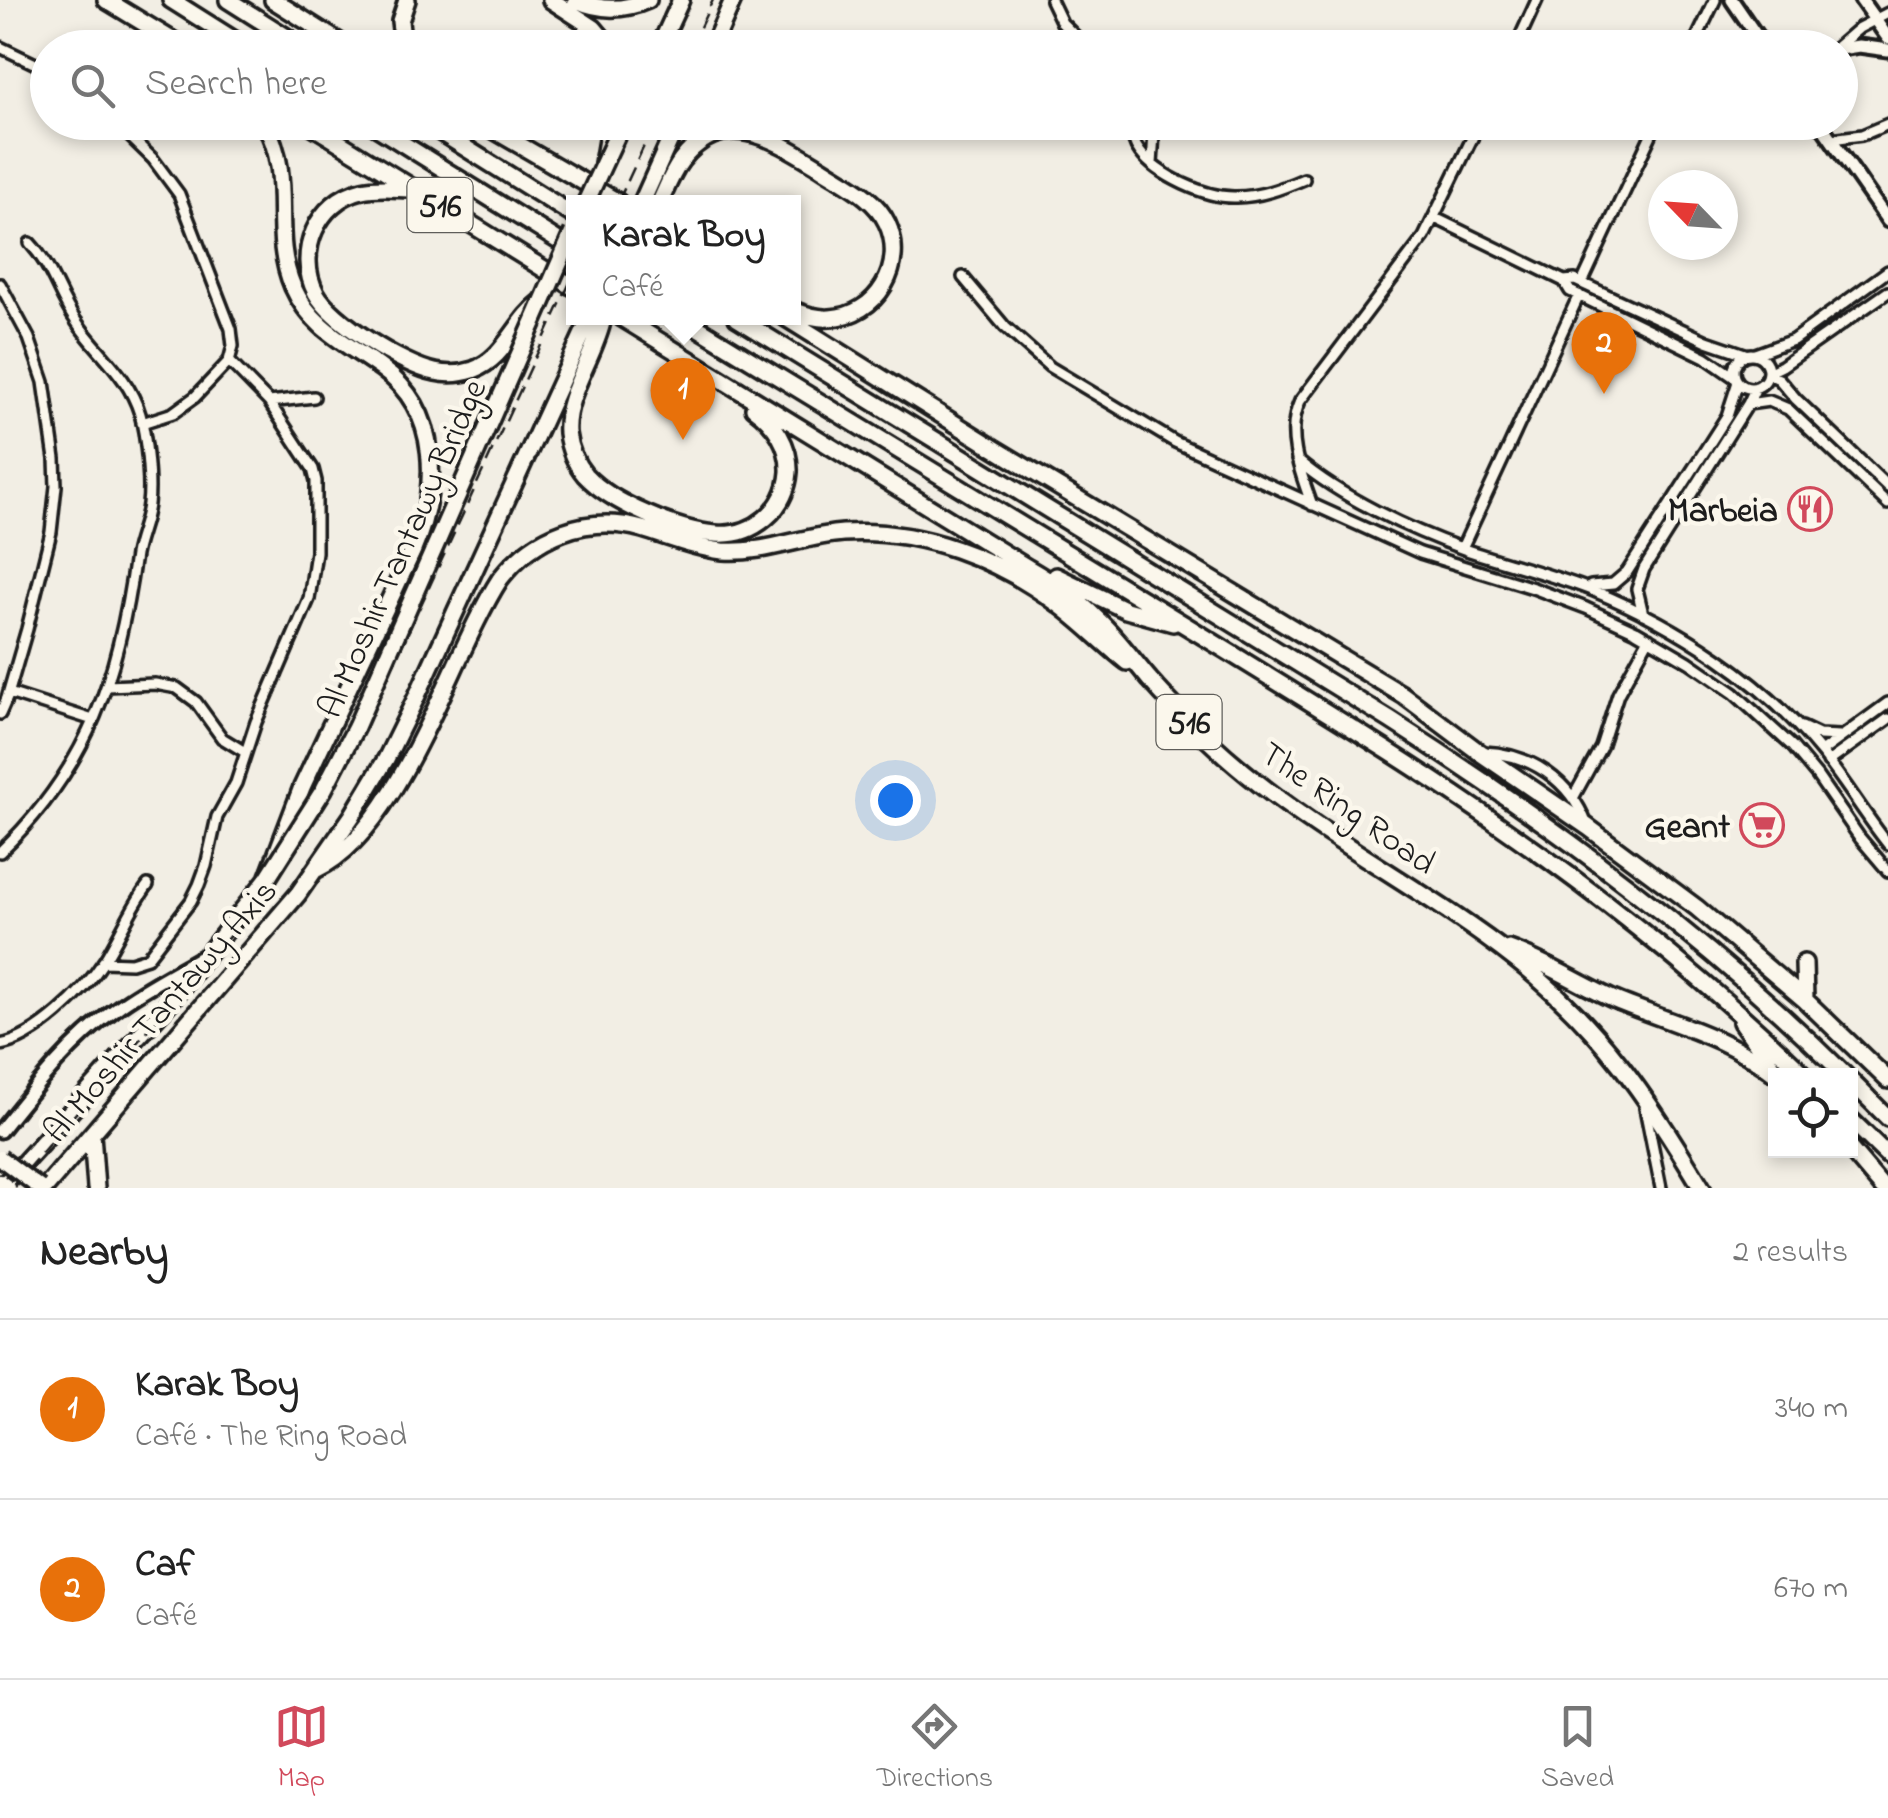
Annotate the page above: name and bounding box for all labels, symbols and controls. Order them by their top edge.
search box [30,30,1858,140]
text: Search here [145,57,327,113]
icon: search [65,58,120,113]
north arrow [1648,170,1738,260]
road number: 516 [408,178,472,232]
popup [566,195,801,325]
text: Karak Boy [602,209,765,265]
text: Café [602,265,664,312]
pin: 2 [1572,312,1636,394]
pin: 1 [650,358,716,440]
street label: Al Moshir Tantawy Bridge [307,372,502,727]
restaurant icon: Marbeia [1787,486,1833,532]
place label: Marbeia [1668,487,1778,538]
road number: 516 [1156,695,1222,749]
street label: The Ring Road [1249,730,1445,889]
your location [870,775,921,826]
supermarket icon: Geant [1739,802,1785,848]
place label: Geant [1644,803,1730,854]
street label: Al Moshir Tantawy Axis [32,869,291,1156]
map controls [1768,1068,1858,1158]
button: locate [1768,1068,1858,1158]
text: Nearby [40,1223,168,1284]
text: 2 results [1733,1230,1848,1277]
text: Karak Boy [135,1358,299,1414]
text: 1 [67,1386,78,1433]
text: 340 m [1775,1386,1848,1433]
text: Café · The Ring Road [135,1414,407,1461]
text: Caf [135,1538,194,1594]
text: 2 [65,1566,80,1613]
text: 670 m [1774,1566,1848,1613]
text: Café [135,1594,197,1641]
tab: Map [274,1699,329,1800]
tab: Directions [877,1699,993,1800]
tab: Saved [1541,1699,1614,1800]

